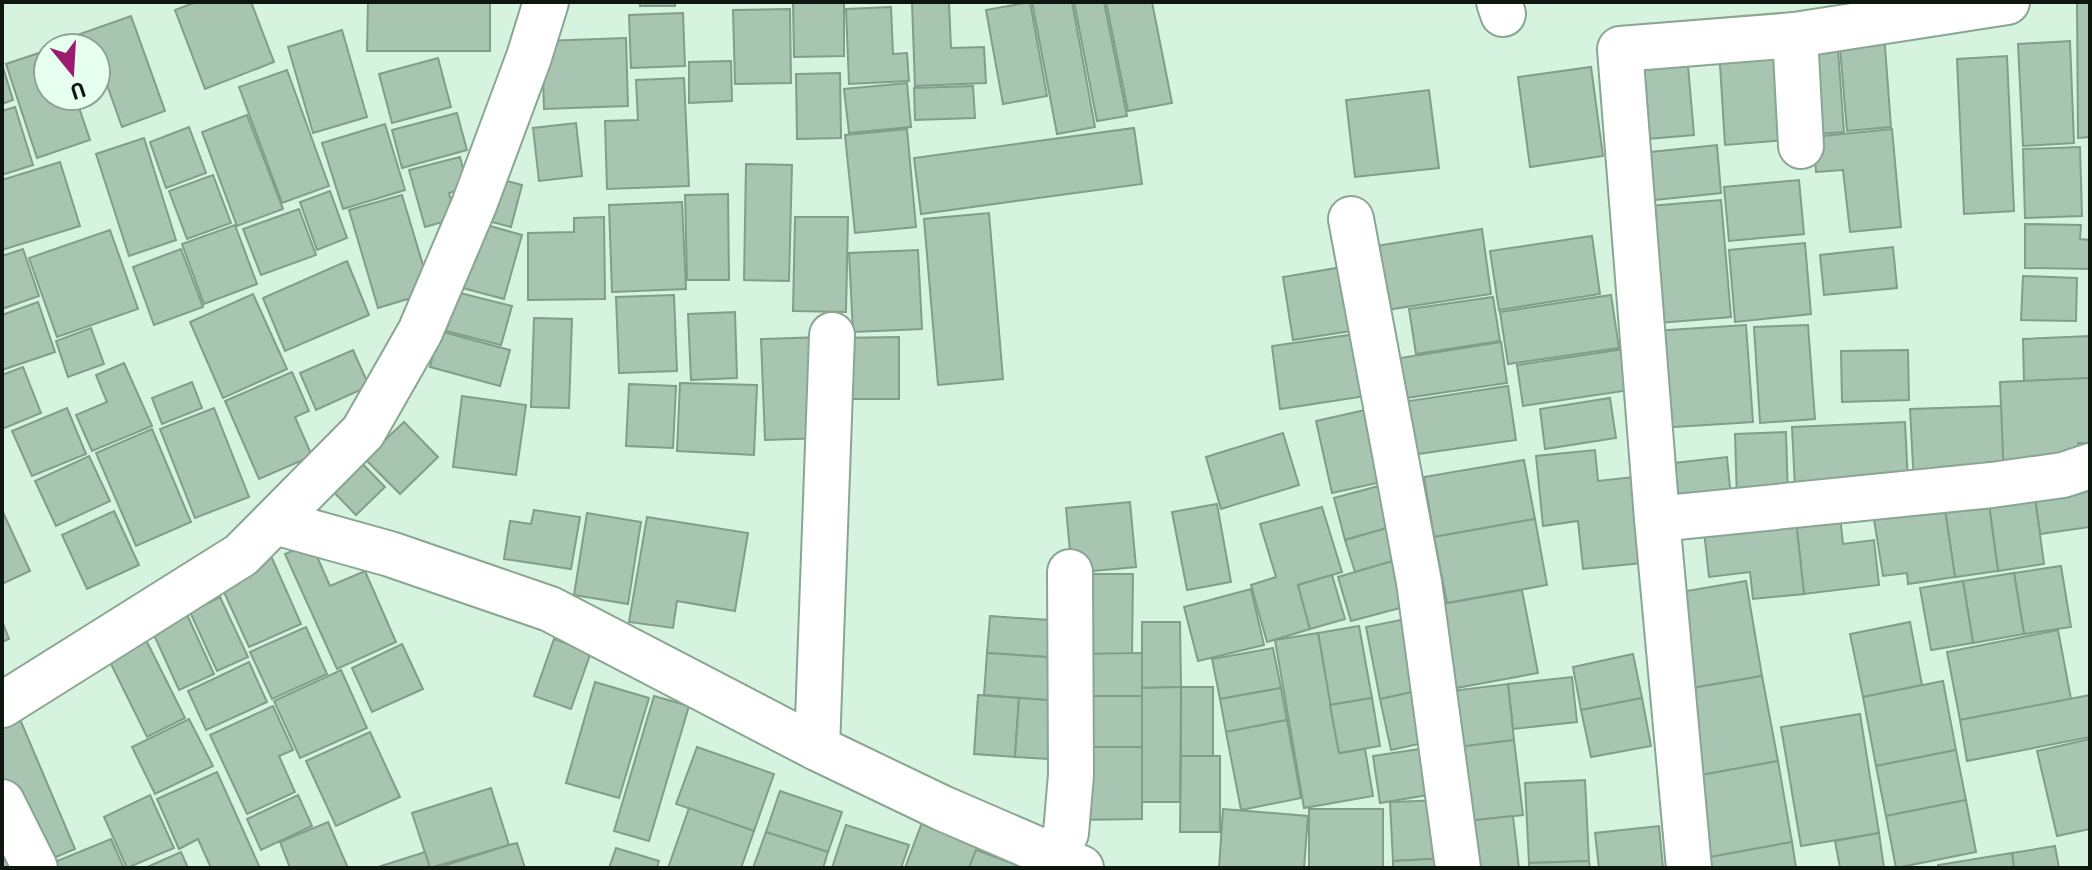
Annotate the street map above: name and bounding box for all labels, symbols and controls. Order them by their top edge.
north arrow [32,32,112,112]
text: U [68,77,89,106]

